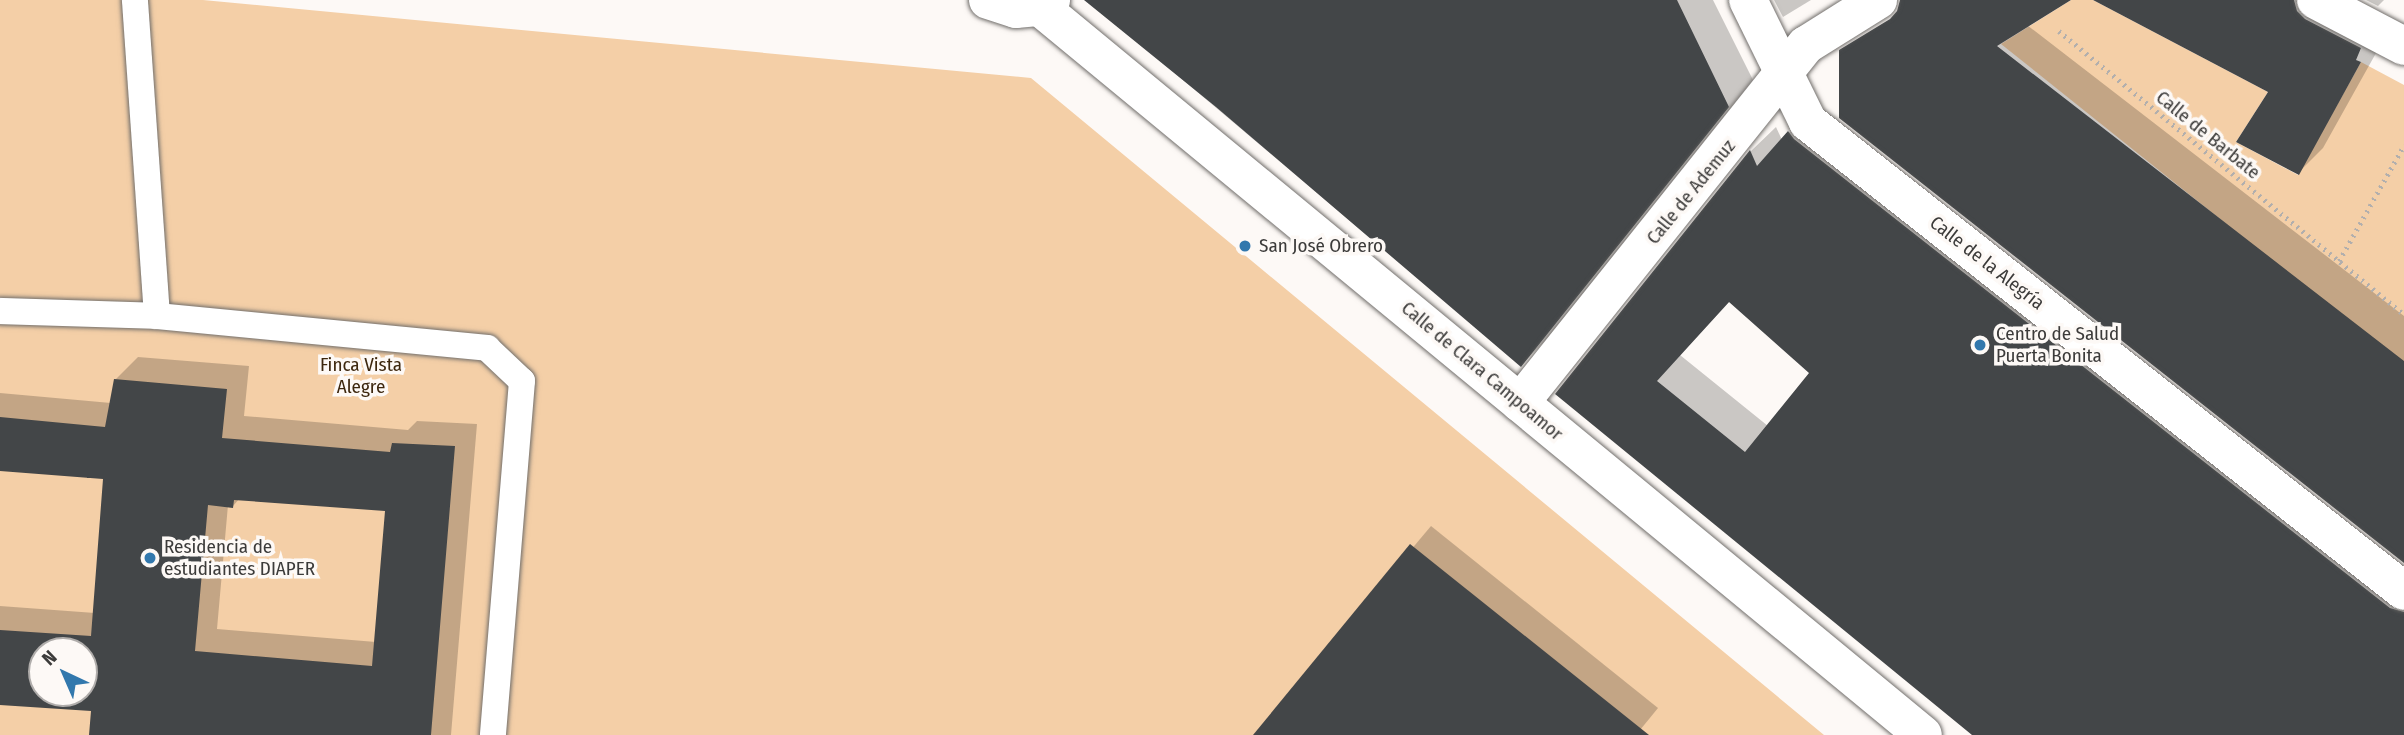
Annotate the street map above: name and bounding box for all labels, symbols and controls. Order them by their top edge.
street label: Calle de Barbate [2151,86,2265,184]
street label: Calle de Ademuz [1642,135,1740,249]
street label: Calle de la Alegría [1925,211,2049,315]
place label: San José Obrero [1259,235,1383,257]
marker: San José Obrero [1237,238,1253,254]
street label: Calle de Clara Campoamor [1397,297,1567,445]
place label: Centro de Salud Puerta Bonita [1996,323,2119,367]
marker: Centro de Salud Puerta Bonita [1970,335,1990,355]
park label: Finca Vista Alegre [320,354,402,398]
place label: Residencia de estudiantes DIAPER [164,536,315,580]
marker: Residencia de estudiantes DIAPER [142,550,158,566]
north arrow [28,637,98,707]
text: N [37,646,62,670]

